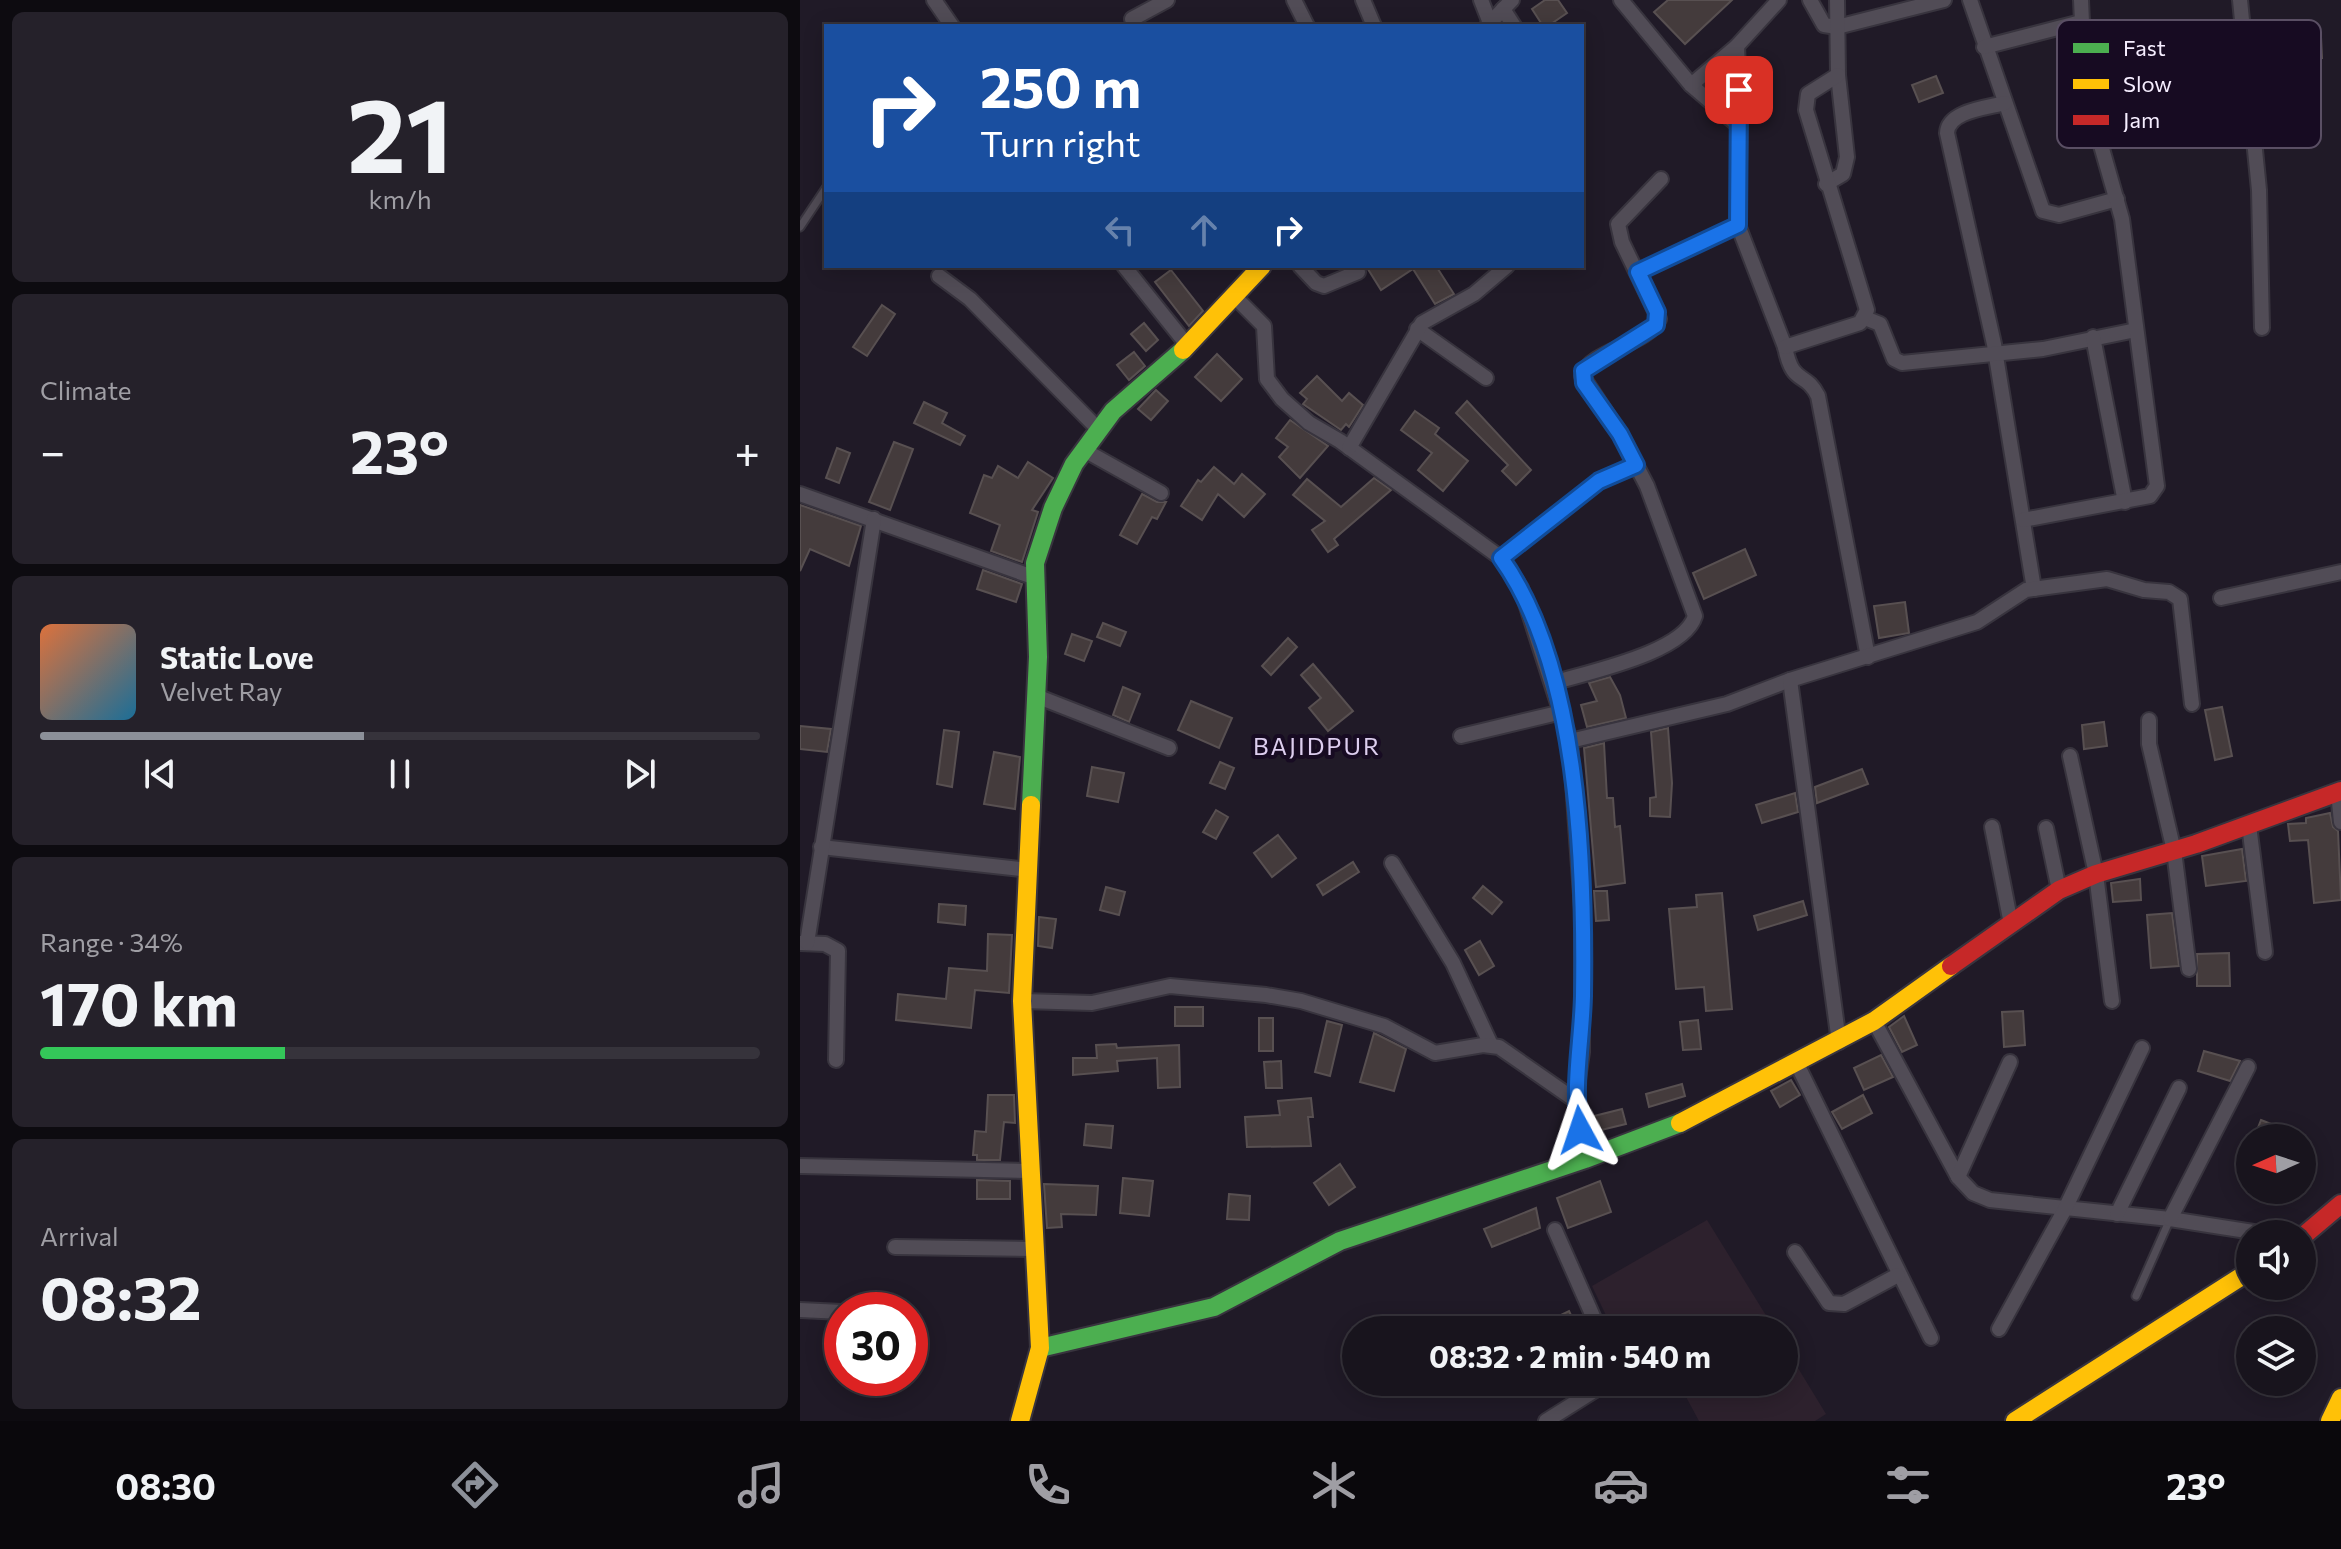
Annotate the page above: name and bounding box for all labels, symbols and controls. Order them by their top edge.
legend [2057,20,2321,148]
text: Fast [2123,34,2166,61]
text: 250 m [980,51,1141,120]
icon: right [848,56,952,160]
pin [1705,56,1773,124]
text: 21 [347,67,453,194]
icon: arrive [1717,68,1761,112]
text: Slow [2123,70,2172,97]
text: Jam [2123,106,2160,133]
text: Turn right [980,120,1141,164]
text: km/h [368,183,432,214]
icon: left [1098,208,1142,252]
icon: ahead [1182,208,1226,252]
icon: right [1266,208,1310,252]
text: Climate [40,374,132,405]
text: 23° [350,413,449,486]
text: − [40,423,65,477]
text: + [734,423,760,477]
text: Static Love [160,638,314,675]
text: Velvet Ray [160,675,283,706]
district label: BAJIDPUR [1253,731,1381,760]
icon: previous [138,752,182,796]
icon: pause [378,752,422,796]
icon: next [618,752,662,796]
text: Range · 34% [40,926,183,957]
text: 170 km [40,965,238,1038]
position arrow [1538,1088,1622,1172]
north arrow [2236,1124,2316,1204]
map controls [2236,1124,2316,1396]
text: Arrival [40,1220,119,1251]
button: sound [2236,1220,2316,1300]
text: 08:32 [40,1259,202,1332]
speed limit sign: 30 [824,1292,928,1396]
button: layers [2236,1316,2316,1396]
text: 08:32 · 2 min · 540 m [1429,1337,1711,1374]
icon: directions [447,1457,503,1513]
icon: music [733,1457,789,1513]
icon: phone [1020,1457,1076,1513]
icon: climate [1306,1457,1362,1513]
icon: car [1593,1457,1649,1513]
icon: filters [1880,1457,1936,1513]
text: 08:30 [115,1463,216,1507]
text: 23° [2166,1463,2226,1507]

